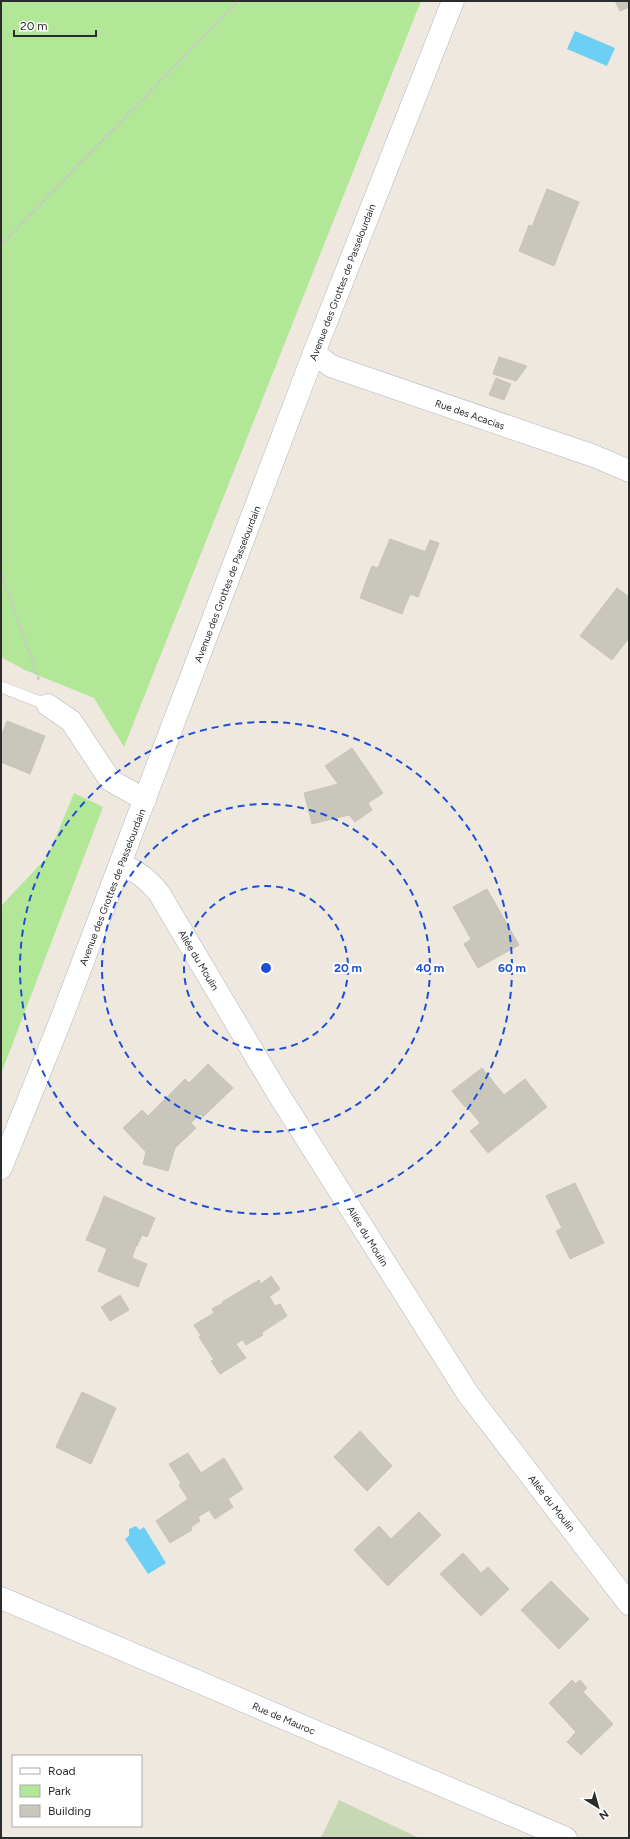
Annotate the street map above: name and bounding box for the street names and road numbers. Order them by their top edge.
street label: Avenue des Grottes de Passelourdain [307,202,379,362]
street label: Rue des Acacias [433,396,507,433]
street label: Avenue des Grottes de Passelourdain [192,504,264,664]
street label: Avenue des Grottes de Passelourdain [77,807,149,967]
street label: Allée du Moulin [175,928,222,993]
street label: Allée du Moulin [344,1204,391,1269]
street label: Allée du Moulin [525,1472,578,1535]
street label: Rue de Mauroc [250,1699,318,1738]

